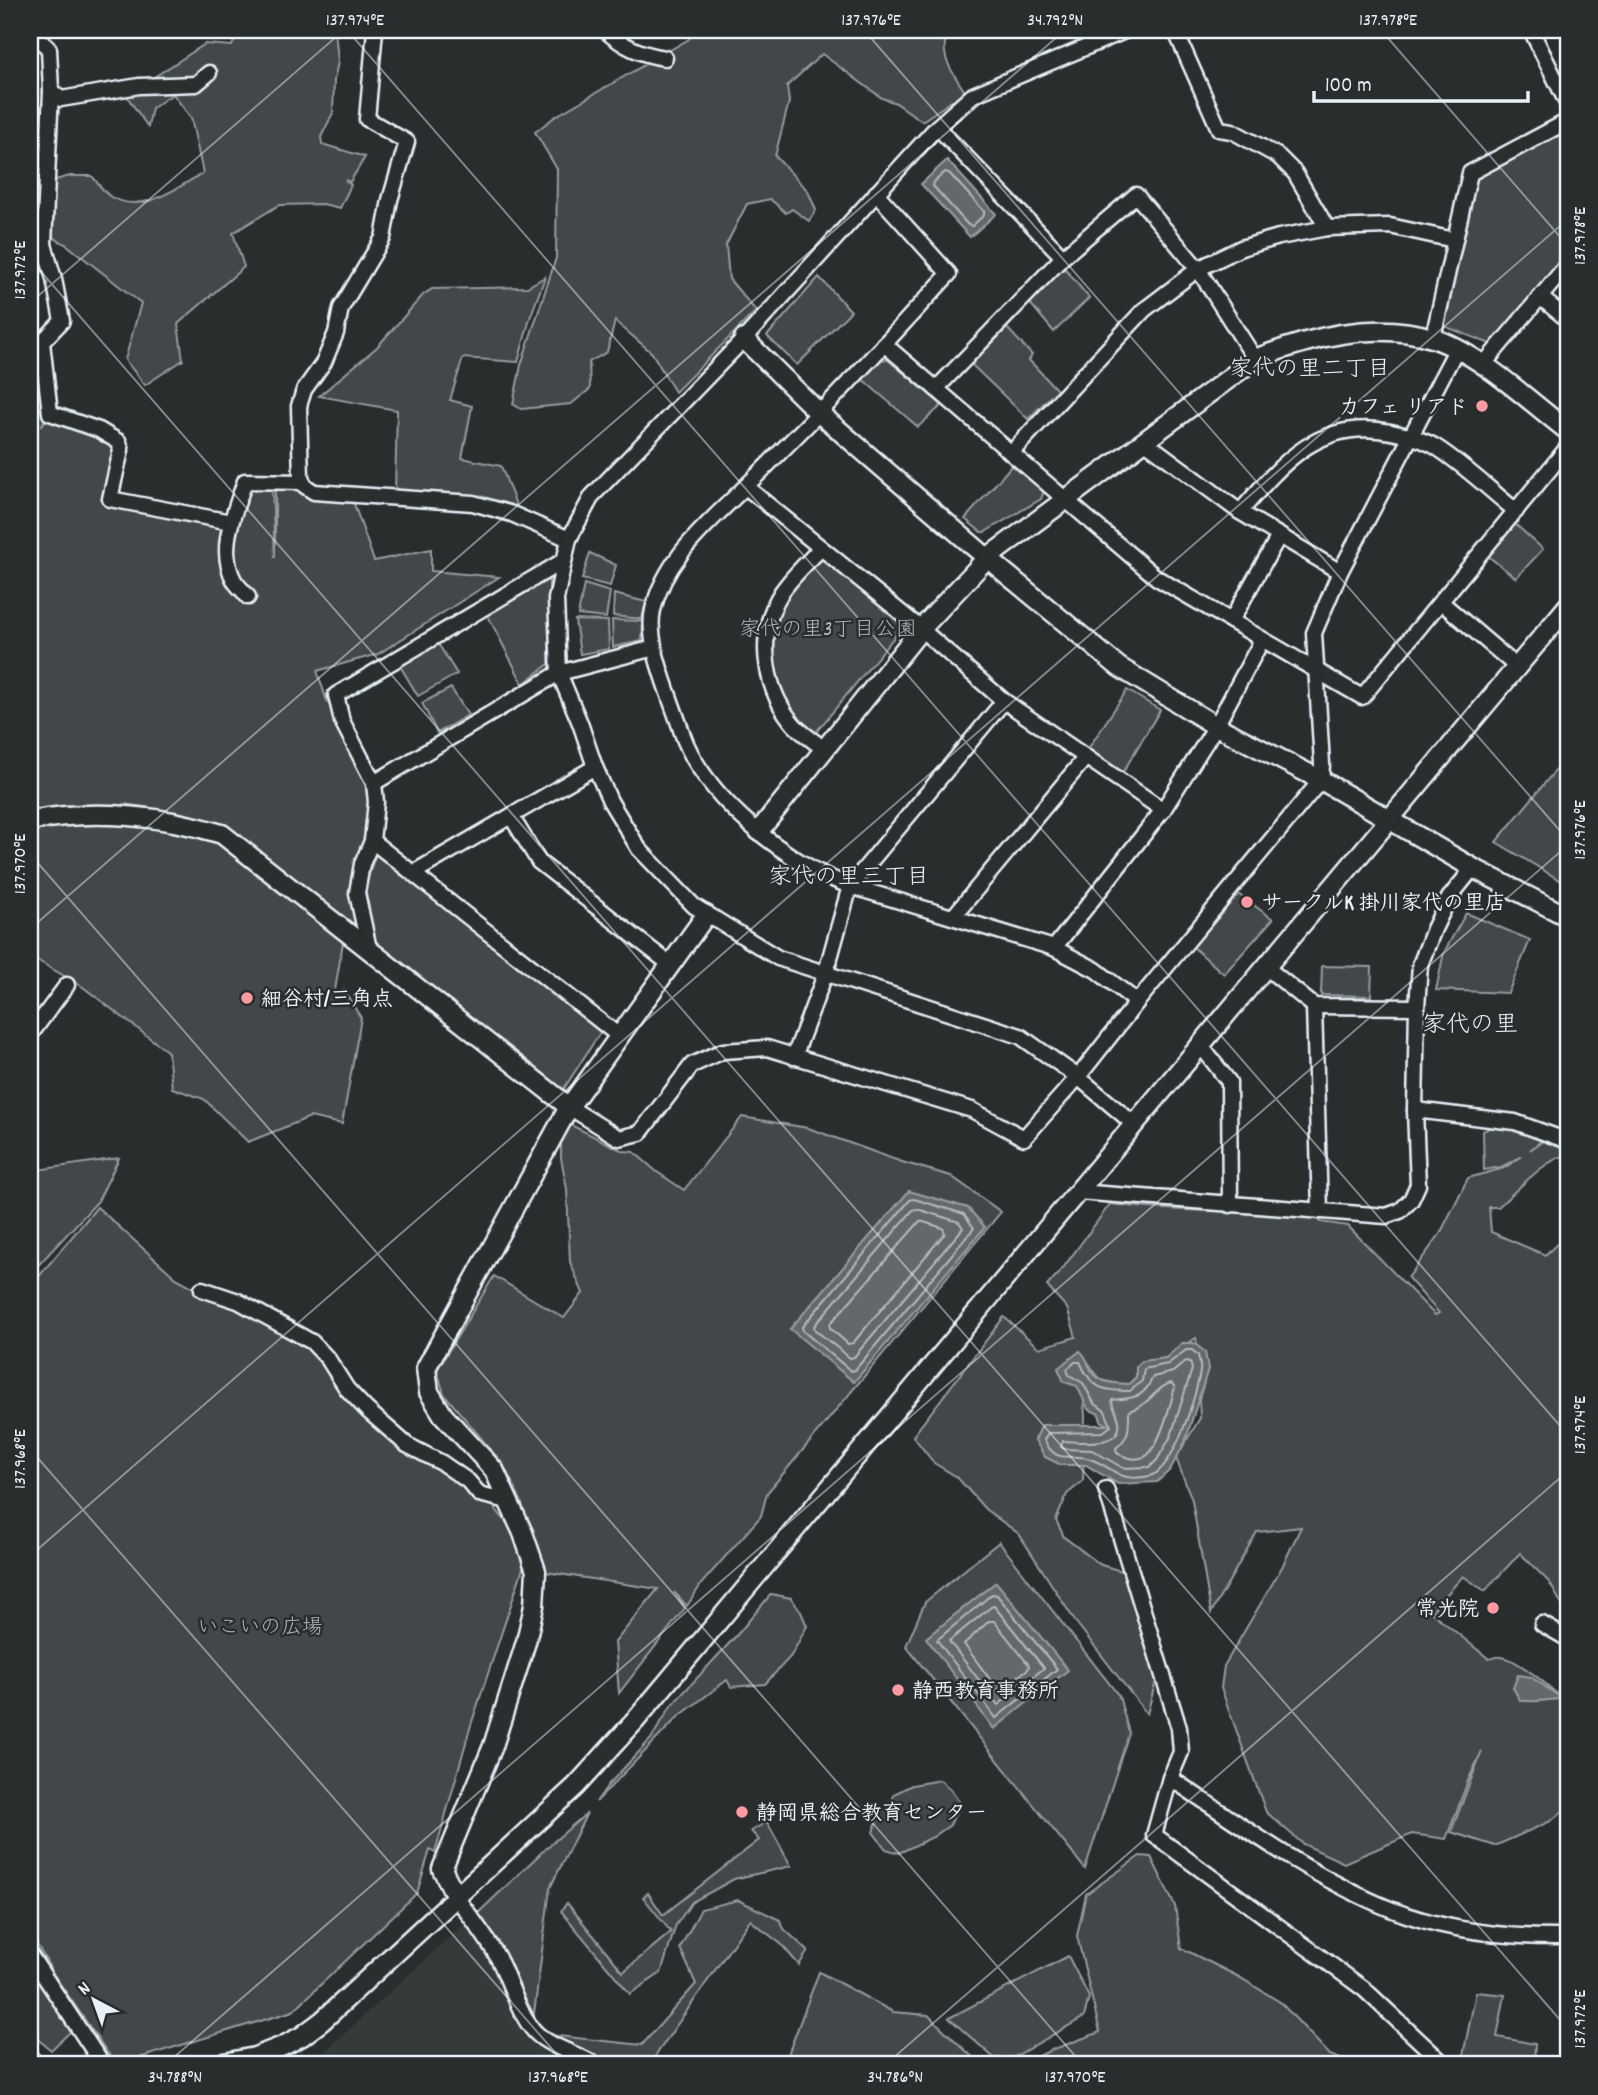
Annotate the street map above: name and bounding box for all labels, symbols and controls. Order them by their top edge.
text: 137.974°E [326,9,384,34]
text: 137.976°E [841,9,901,34]
text: 34.792°N [1027,9,1083,34]
text: 137.978°E [1359,9,1417,34]
scale bar [1314,60,1528,104]
text: 100 m [1325,72,1372,102]
text: 137.978°E [1569,207,1594,265]
text: 137.972°E [9,241,34,299]
district label: 家代の里二丁目 [1230,354,1391,387]
place label: カフェ リアド [1339,394,1468,424]
marker: カフェ リアド [1474,398,1490,414]
park label: 家代の里3丁目公園 [739,616,917,646]
text: 137.976°E [1569,800,1594,860]
text: 137.970°E [9,834,34,894]
district label: 家代の里三丁目 [769,862,930,895]
place label: サークルK 掛川家代の里店 [1261,890,1506,920]
marker: サークルK 掛川家代の里店 [1239,894,1255,910]
place label: 細谷村/三角点 [261,986,393,1016]
marker: 細谷村/三角点 [239,990,255,1006]
district label: 家代の里 [1422,1009,1518,1043]
text: 137.974°E [1569,1396,1594,1454]
text: 137.968°E [9,1429,34,1489]
place label: 常光院 [1416,1596,1479,1626]
marker: 常光院 [1485,1600,1501,1616]
park label: いこいの広場 [197,1614,323,1644]
place label: 静西教育事務所 [912,1678,1059,1708]
marker: 静西教育事務所 [890,1682,906,1698]
place label: 静岡県総合教育センター [756,1800,987,1830]
marker: 静岡県総合教育センター [734,1804,750,1820]
north arrow [60,1966,130,2036]
text: N [73,1977,98,2003]
text: 137.972°E [1569,1990,1594,2048]
text: 34.788°N [148,2066,202,2091]
text: 137.968°E [528,2066,588,2091]
text: 34.786°N [867,2066,923,2091]
text: 137.970°E [1045,2066,1105,2091]

